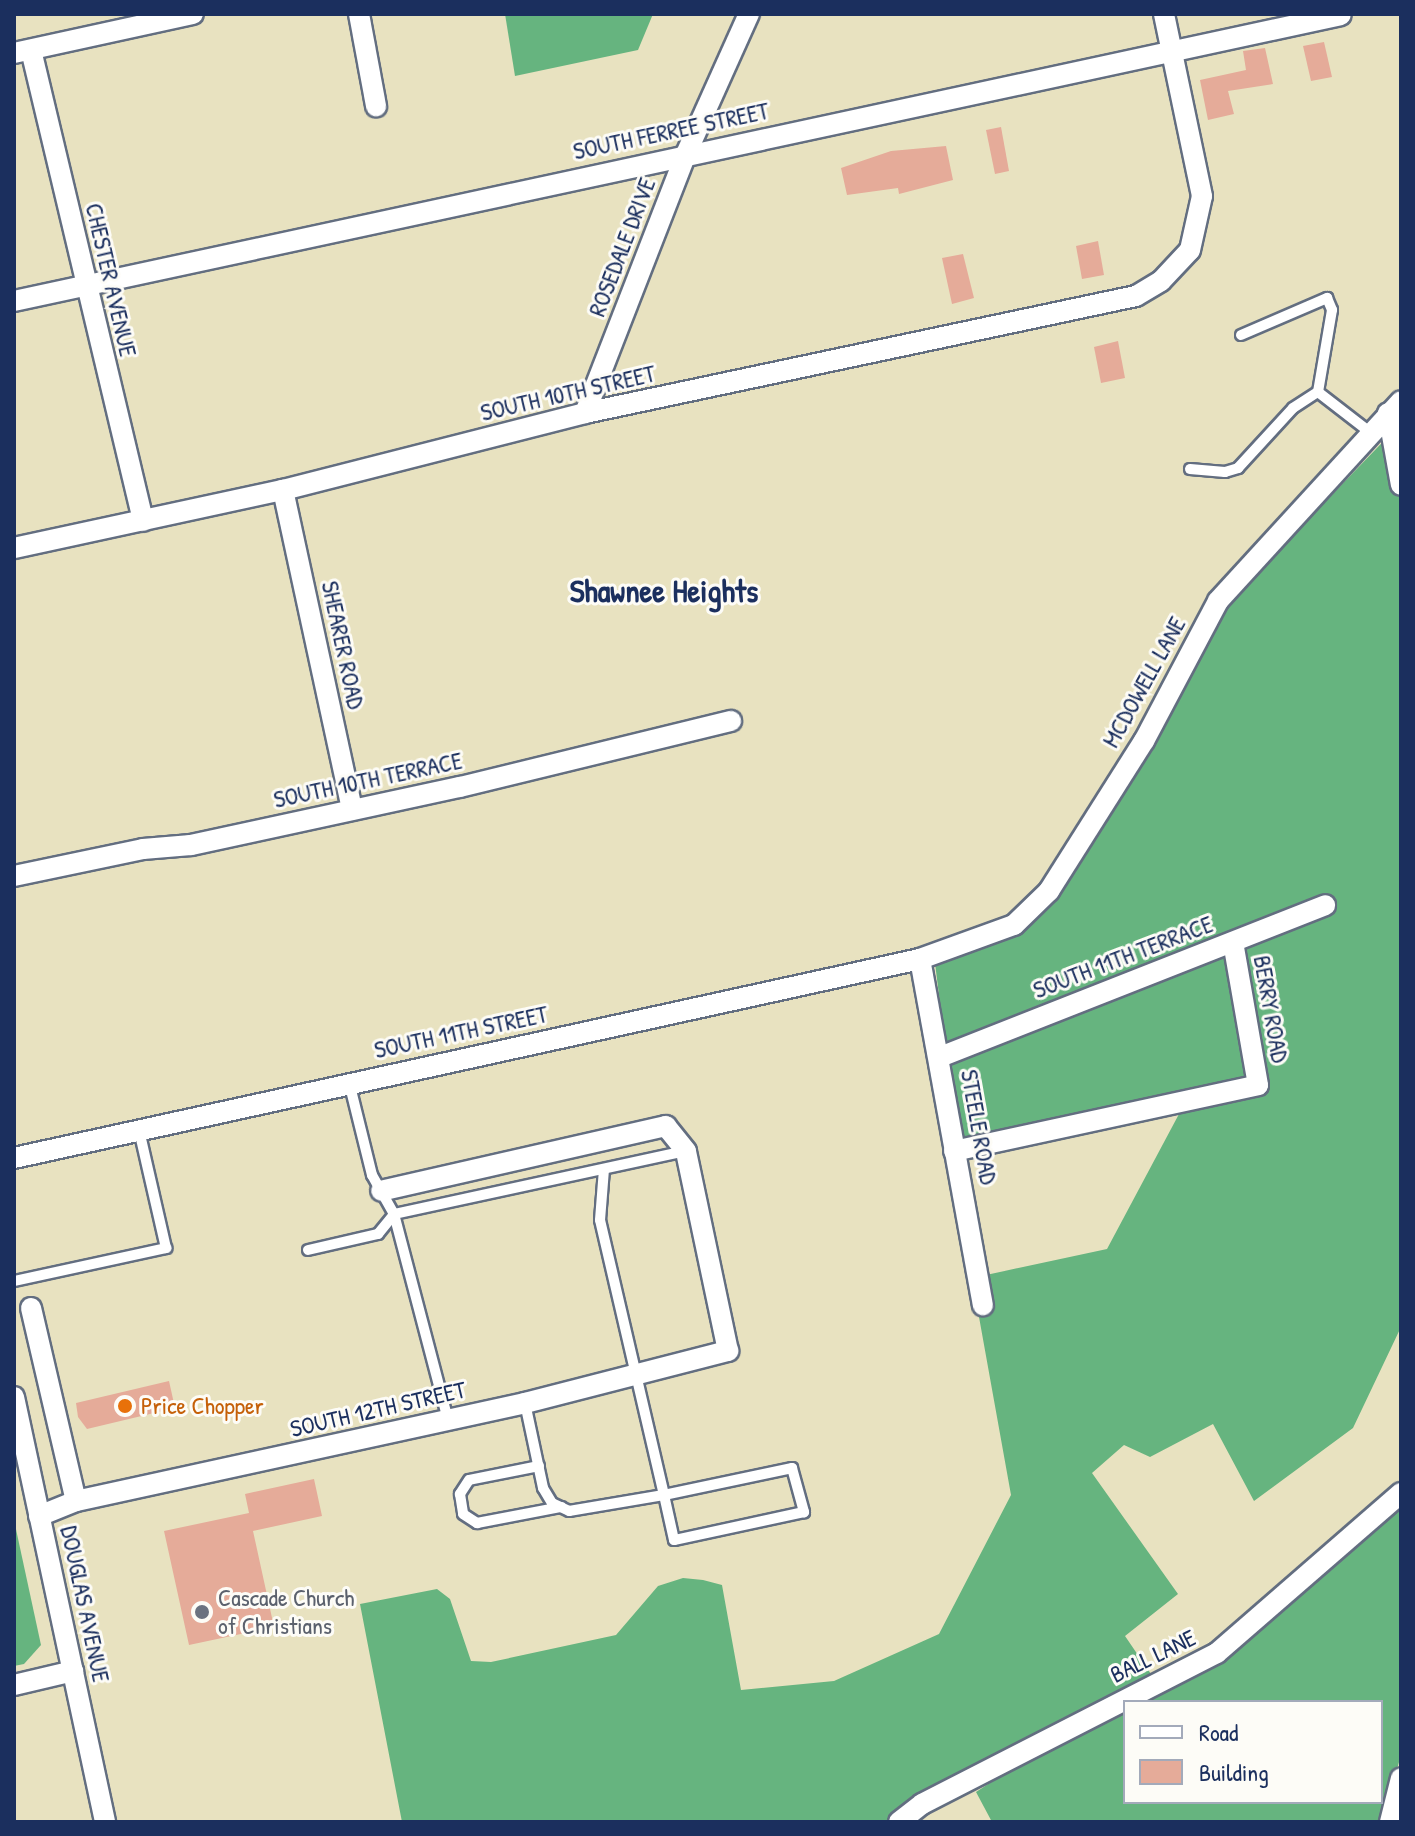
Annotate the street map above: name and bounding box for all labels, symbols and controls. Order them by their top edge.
street label: SOUTH FERREE STREET [571,96,771,166]
street label: ROSEDALE DRIVE [582,174,662,320]
street label: CHESTER AVENUE [79,200,143,360]
street label: SOUTH 10TH STREET [478,359,658,427]
district label: Shawnee Heights [570,572,758,610]
street label: SHEARER ROAD [315,579,371,711]
street label: MCDOWELL LANE [1096,612,1192,752]
street label: SOUTH 10TH TERRACE [271,746,465,814]
street label: SOUTH 11TH TERRACE [1029,910,1217,1004]
street label: BERRY ROAD [1247,953,1295,1065]
street label: SOUTH 11TH STREET [372,1000,550,1064]
street label: STEELE ROAD [955,1067,1003,1187]
street label: SOUTH 12TH STREET [288,1375,468,1443]
place label: Price Chopper [141,1392,264,1420]
marker: Price Chopper [116,1397,134,1415]
street label: DOUGLAS AVENUE [54,1523,116,1685]
place label: Cascade Church of Christians [218,1584,354,1640]
marker: Cascade Church of Christians [193,1603,211,1621]
street label: BALL LANE [1106,1623,1200,1689]
legend [1123,1700,1383,1804]
text: Road [1199,1716,1238,1748]
text: Building [1199,1756,1269,1788]

